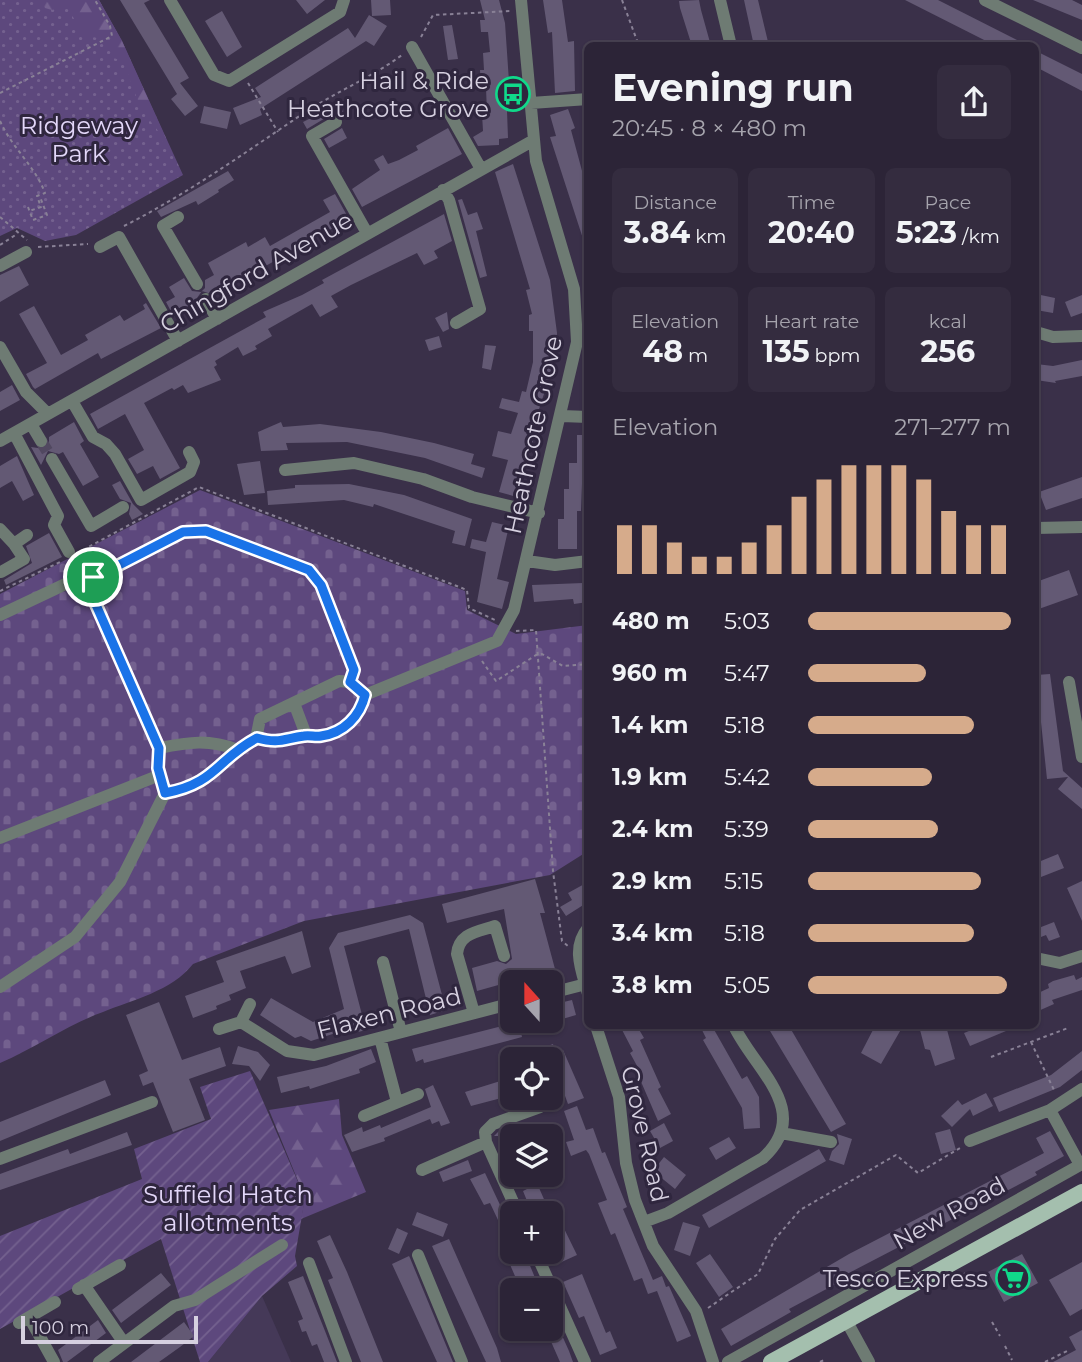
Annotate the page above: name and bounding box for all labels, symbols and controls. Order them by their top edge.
text: Evening run [612,64,854,111]
button: share [937,65,1011,139]
place label: Hail & Ride Heathcote Grove [287,66,489,123]
bus stop icon: Hail & Ride Heathcote Grove [494,75,532,113]
park label: Ridgeway Park [20,111,138,168]
text: 20:45 · 8 × 480 m [612,114,807,142]
text: Distance [633,191,717,214]
text: Time [788,191,835,214]
text: Pace [925,191,971,214]
street label: Chingford Avenue [154,205,358,339]
text: 3.84 [624,214,690,251]
text: 20:40 [768,214,855,251]
text: 5:23 [896,214,957,251]
text: km [690,225,727,248]
text: /km [957,225,1000,248]
text: Elevation [631,310,719,333]
text: Heart rate [764,310,859,333]
text: kcal [929,310,967,333]
street label: Heathcote Grove [498,333,568,537]
text: 48 [642,333,683,370]
text: 135 [763,333,810,370]
text: 256 [920,333,975,370]
text: m [683,344,708,367]
text: bpm [810,344,860,367]
text: Elevation [612,413,718,441]
text: 271–277 m [894,413,1011,441]
pin [63,547,123,607]
icon: arrive [74,558,112,596]
text: 480 m [612,607,690,635]
text: 5:03 [724,607,770,635]
text: 960 m [612,659,688,687]
text: 5:47 [724,659,770,687]
text: 1.4 km [612,711,689,739]
text: 5:18 [724,711,765,739]
text: 1.9 km [612,763,687,791]
text: 5:42 [724,763,770,791]
text: 2.4 km [612,815,693,843]
text: 5:39 [724,815,769,843]
text: 2.9 km [612,867,692,895]
text: 5:15 [724,867,763,895]
text: 3.4 km [612,919,693,947]
text: 5:18 [724,919,765,947]
north arrow [500,970,564,1032]
map controls [500,970,563,1341]
text: 3.8 km [612,971,693,999]
text: 5:05 [724,971,770,999]
street label: Flaxen Road [314,981,464,1045]
button: locate [500,1047,563,1110]
street label: Grove Road [615,1063,675,1205]
button: layers [500,1124,563,1187]
street label: New Road [888,1170,1010,1256]
park label: Suffield Hatch allotments [143,1180,313,1237]
button: + [500,1201,563,1264]
supermarket icon: Tesco Express [994,1259,1032,1297]
place label: Tesco Express [823,1264,988,1293]
button: − [500,1278,563,1341]
scale bar [21,1313,198,1345]
text: 100 m [32,1316,89,1339]

